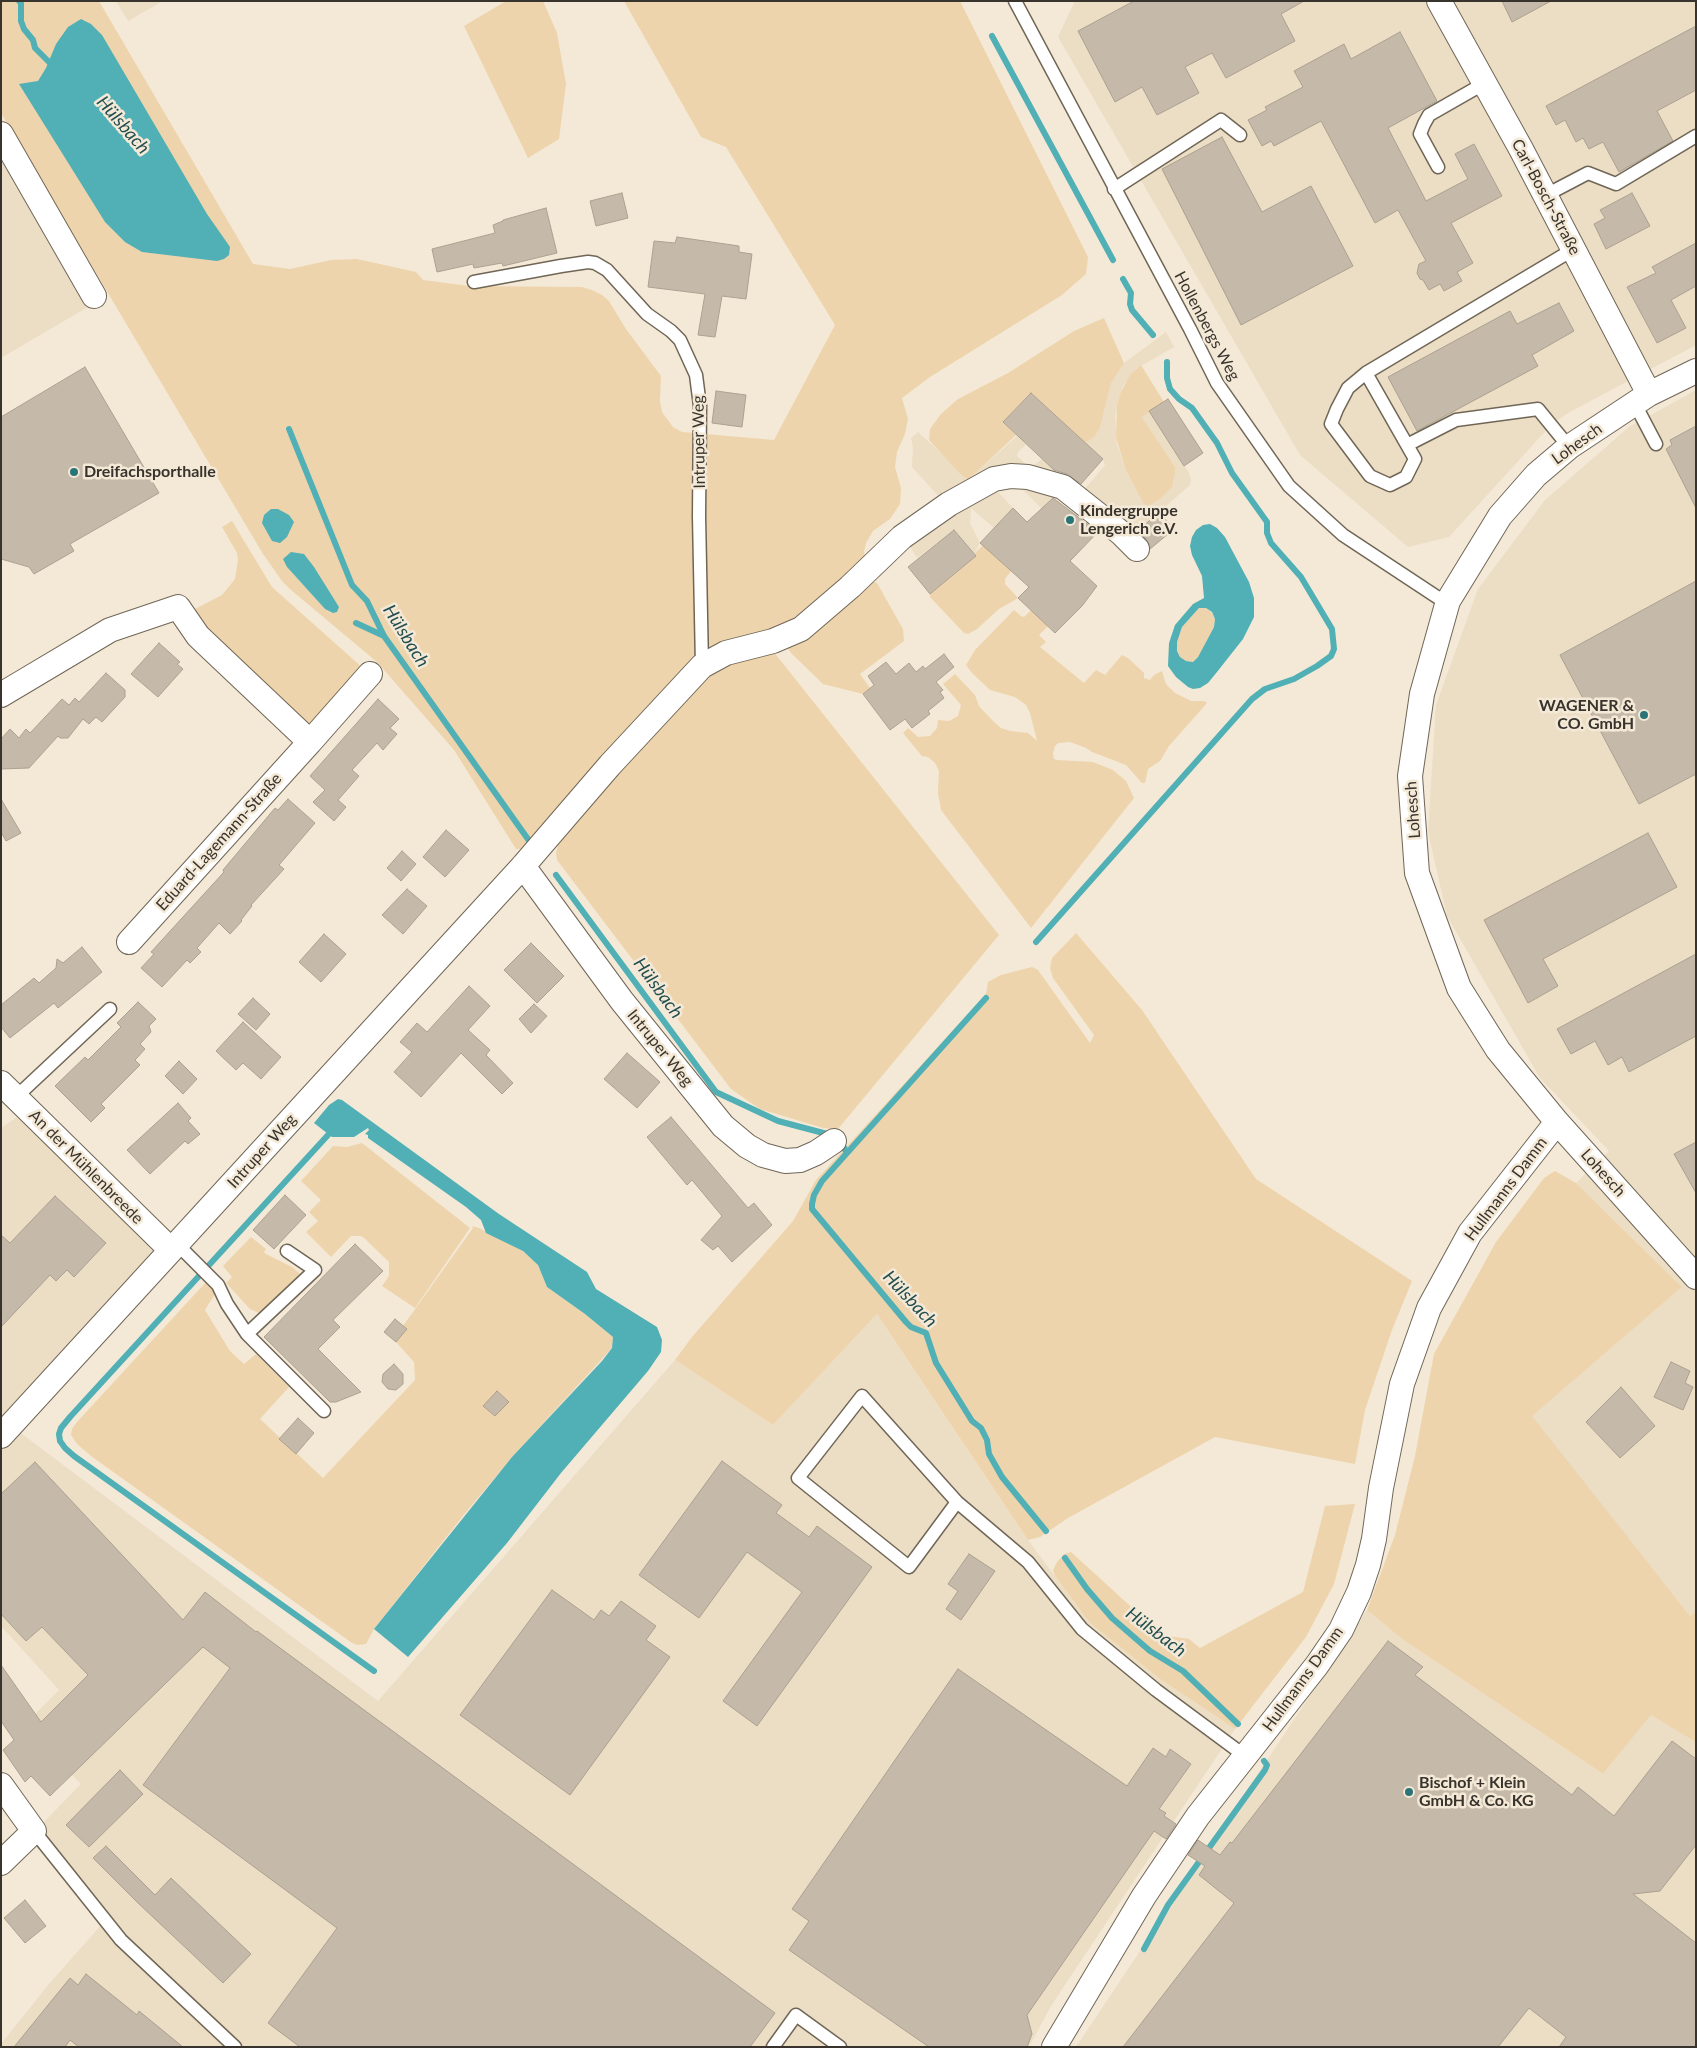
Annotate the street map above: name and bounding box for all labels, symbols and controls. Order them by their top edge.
water label: Hülsbach [92,92,154,158]
street label: Carl-Bosch-Straße [1507,136,1585,258]
street label: Hollenbergs Weg [1170,268,1244,384]
street label: Intruper Weg [689,395,709,489]
street label: Lohesch [1548,419,1606,469]
place label: Dreifachsporthalle [84,462,216,482]
marker: Dreifachsporthalle [68,466,80,478]
place label: Kindergruppe Lengerich e.V. [1080,501,1178,539]
marker: Kindergruppe Lengerich e.V. [1064,514,1076,526]
water label: Hülsbach [378,601,434,671]
place label: WAGENER & CO. GmbH [1539,696,1634,734]
marker: WAGENER & CO. GmbH [1638,709,1650,721]
street label: Eduard-Lagemann-Straße [152,769,286,915]
street label: Lohesch [1401,781,1425,839]
water label: Hülsbach [629,953,687,1023]
street label: Intruper Weg [623,1006,697,1090]
street label: An der Mühlenbreede [25,1106,147,1228]
street label: Intruper Weg [224,1110,300,1192]
street label: Hullmanns Damm [1461,1133,1551,1245]
street label: Lohesch [1577,1145,1629,1201]
water label: Hülsbach [878,1266,942,1332]
water label: Hülsbach [1122,1602,1190,1662]
street label: Hullmanns Damm [1259,1623,1347,1735]
place label: Bischof + Klein GmbH & Co. KG [1419,1773,1534,1811]
marker: Bischof + Klein GmbH & Co. KG [1403,1786,1415,1798]

